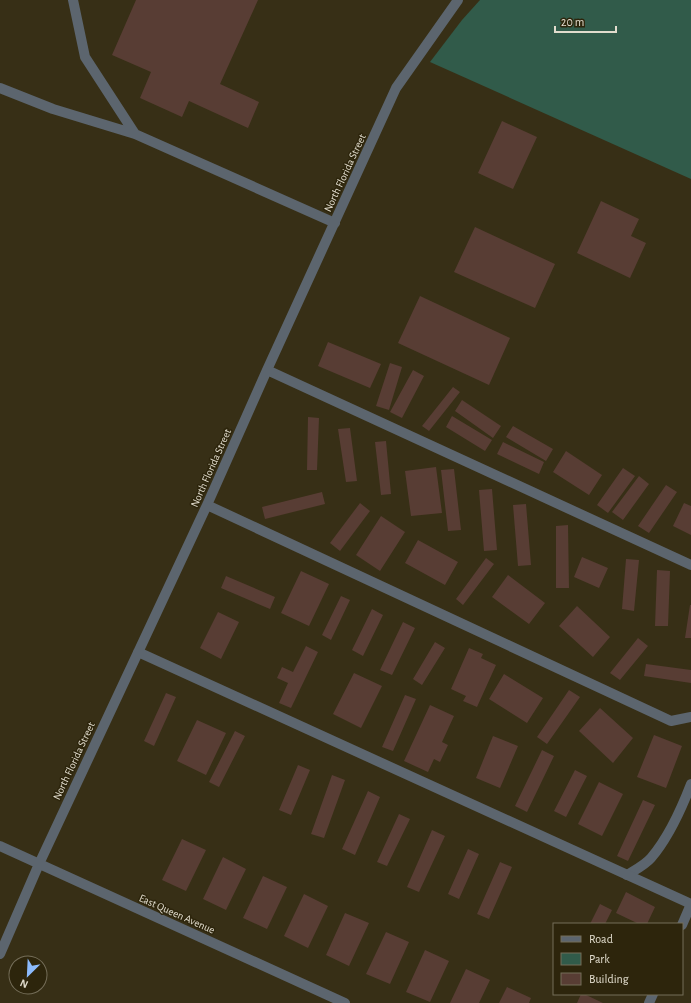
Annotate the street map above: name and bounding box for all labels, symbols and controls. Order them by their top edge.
scale bar [555,8,616,34]
text: 20 m [561,16,584,28]
street label: North Florida Street [322,132,368,214]
street label: North Florida Street [189,427,233,509]
street label: North Florida Street [51,720,97,802]
street label: East Queen Avenue [137,892,217,936]
legend [553,923,683,995]
text: Road [589,933,613,945]
text: Park [589,953,610,965]
north arrow [8,955,48,995]
text: Building [589,973,629,985]
text: N [18,977,30,990]

